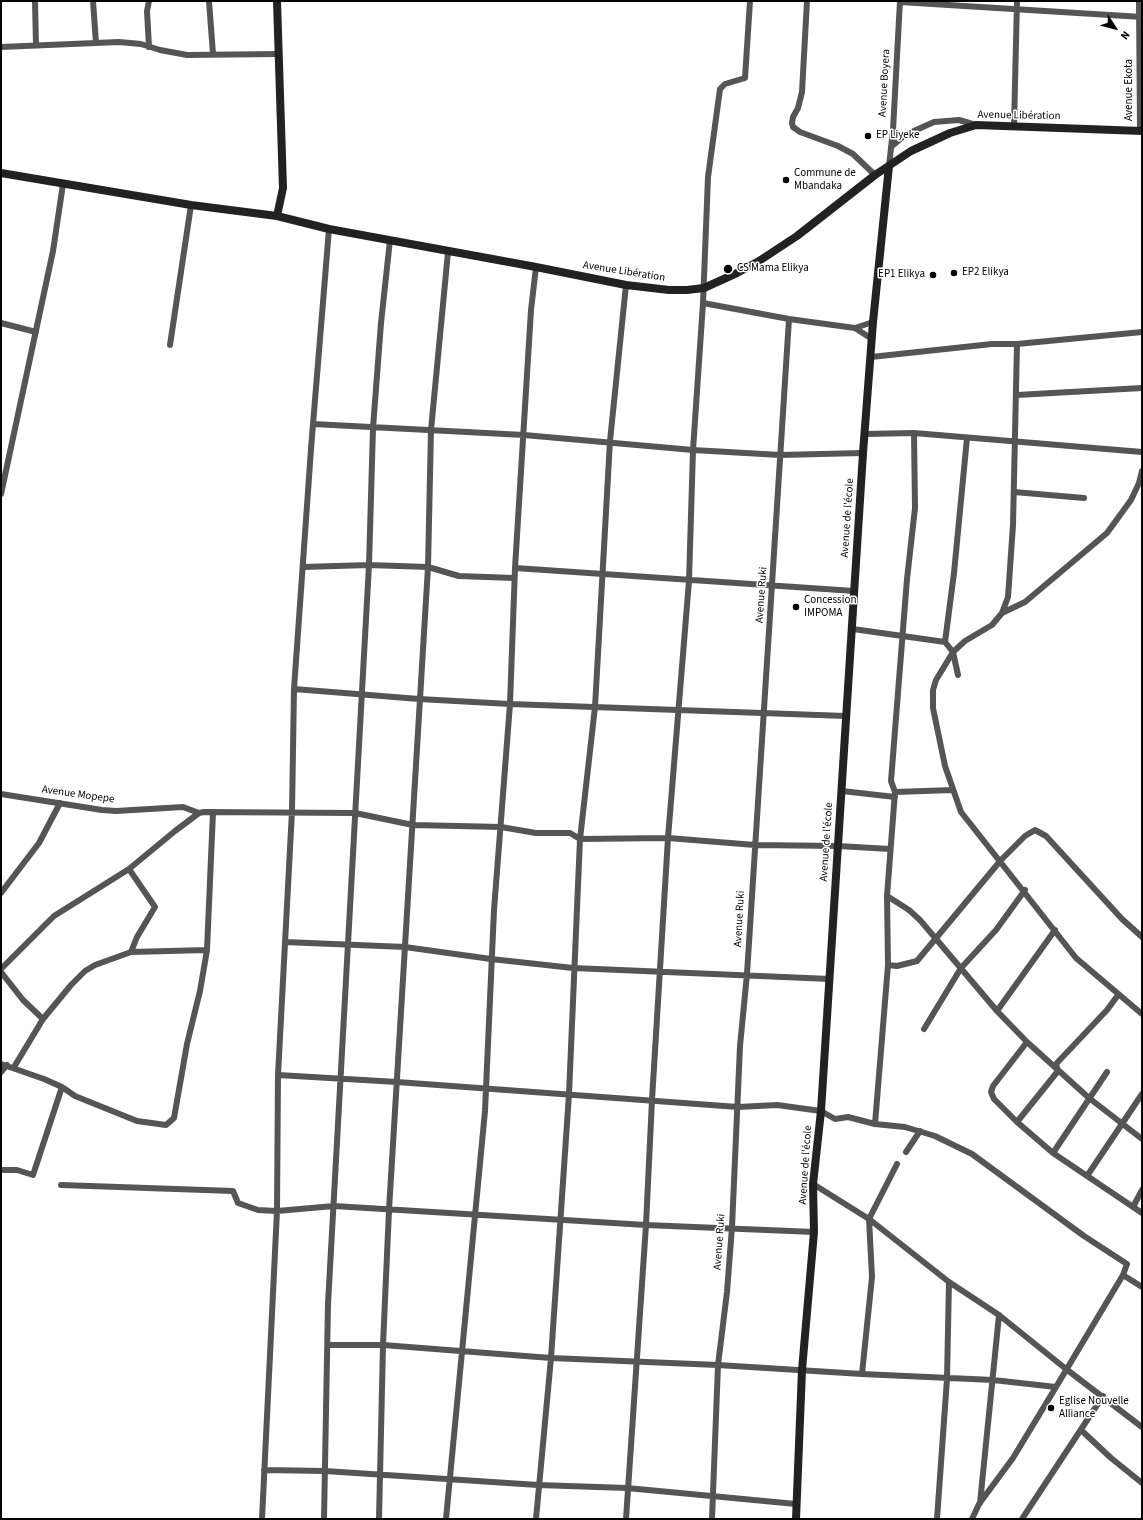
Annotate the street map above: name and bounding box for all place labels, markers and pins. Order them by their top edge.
place label: EP Liyeke [876,129,920,143]
marker: EP Liyeke [863,131,873,141]
place label: Commune de Mbandaka [794,167,856,193]
marker: Commune de Mbandaka [781,175,791,185]
place label: CS Mama Elikya [737,262,809,276]
marker: CS Mama Elikya [722,263,734,275]
place label: EP2 Elikya [962,266,1009,280]
place label: EP1 Elikya [878,268,925,282]
marker: EP2 Elikya [949,268,959,278]
marker: EP1 Elikya [928,270,938,280]
place label: Concession IMPOMA [804,594,856,620]
marker: Concession IMPOMA [791,602,801,612]
place label: Eglise Nouvelle Alliance [1059,1395,1129,1421]
marker: Eglise Nouvelle Alliance [1046,1403,1056,1413]

